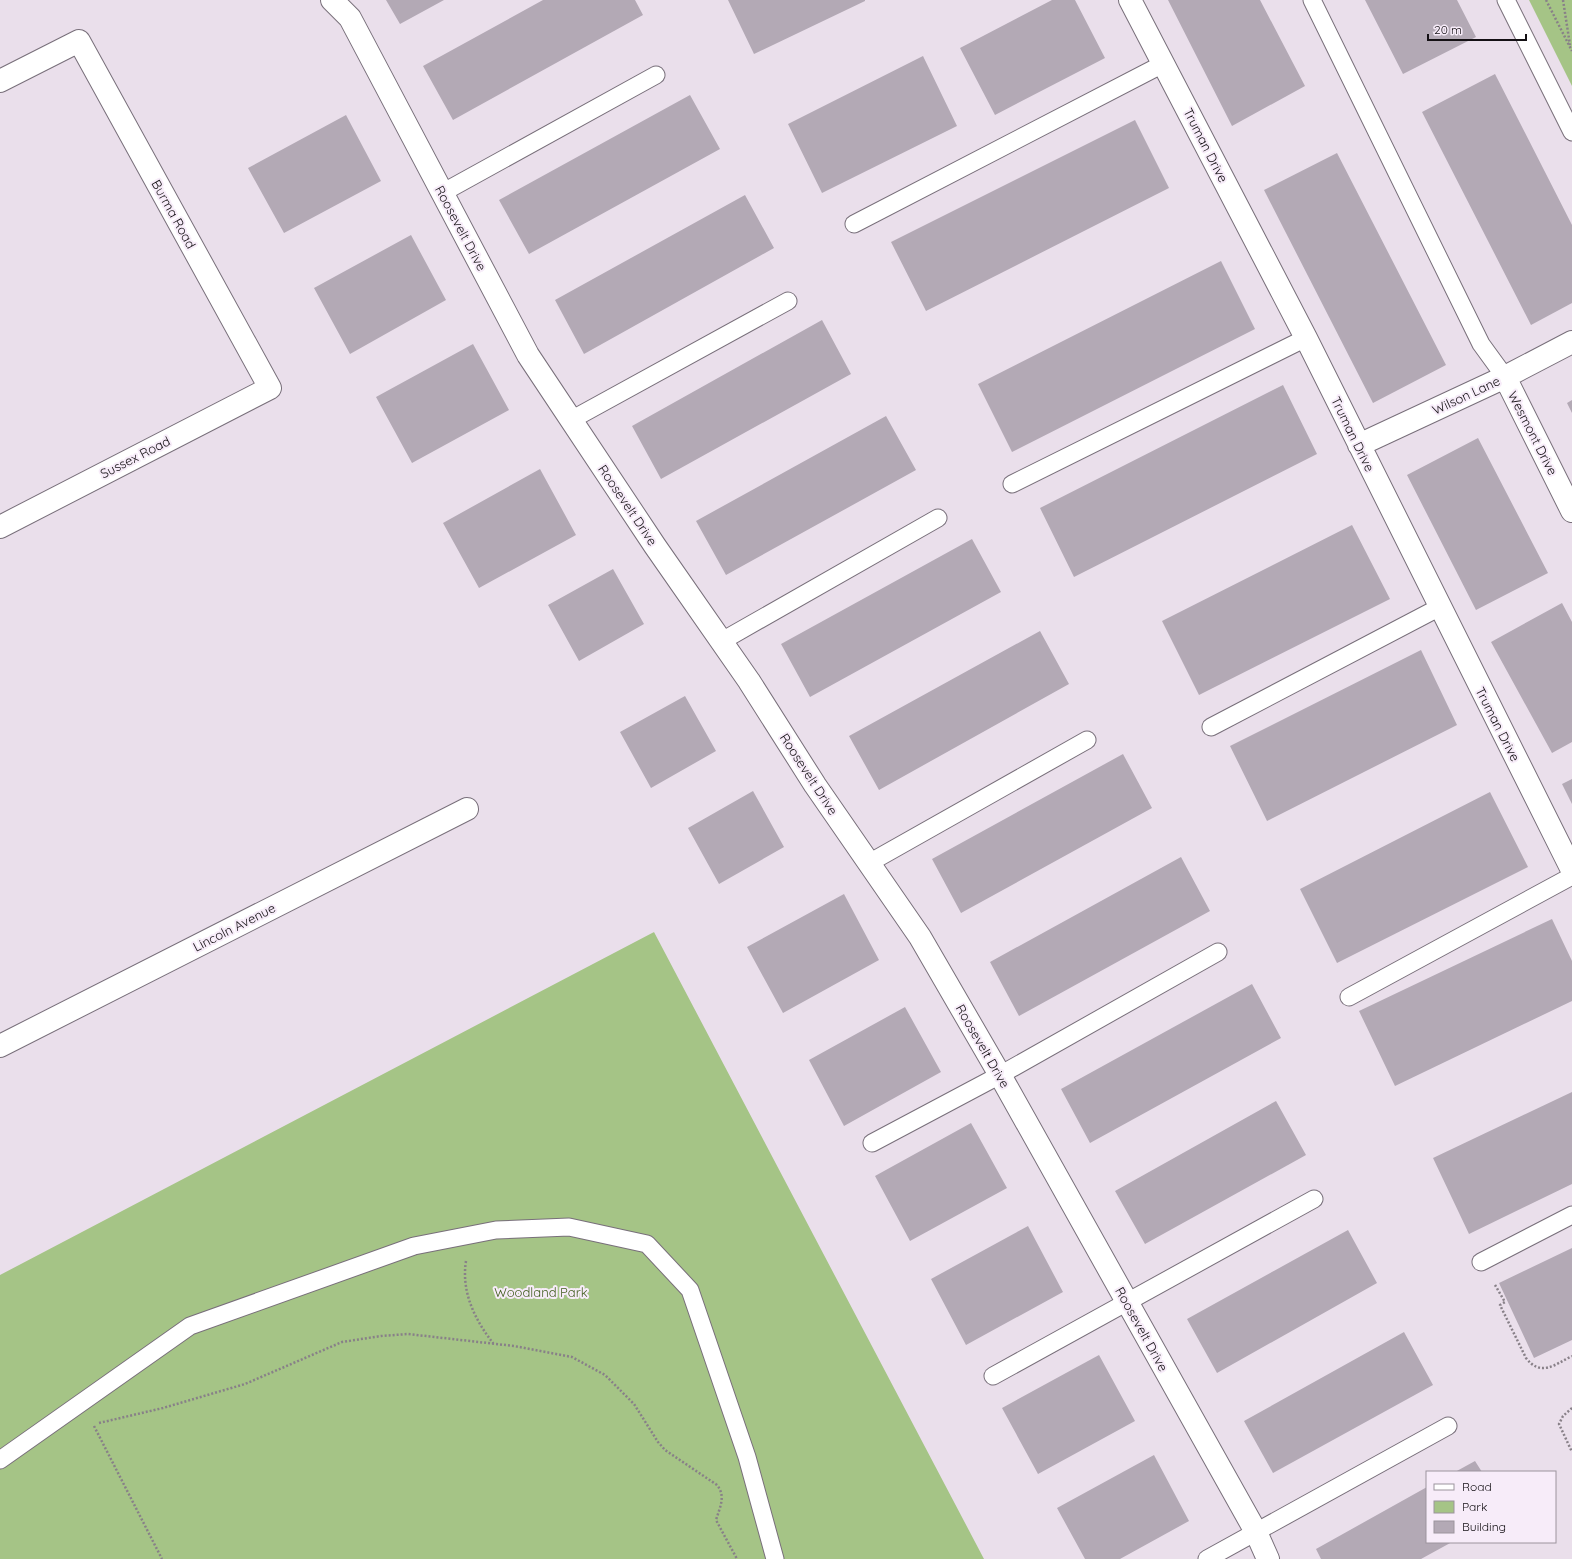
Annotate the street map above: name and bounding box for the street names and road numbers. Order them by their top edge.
street label: Truman Drive [1180,105,1232,185]
street label: Burma Road [148,177,200,251]
street label: Roosevelt Drive [432,183,490,273]
street label: Wilson Lane [1430,372,1502,418]
street label: Wesmont Drive [1505,388,1561,478]
street label: Truman Drive [1328,394,1378,474]
street label: Sussex Road [97,433,173,481]
street label: Roosevelt Drive [595,462,661,548]
street label: Truman Drive [1472,684,1524,764]
street label: Roosevelt Drive [777,730,841,818]
street label: Lincoln Avenue [190,899,278,955]
street label: Roosevelt Drive [953,1001,1013,1091]
street label: Roosevelt Drive [1112,1284,1172,1374]

